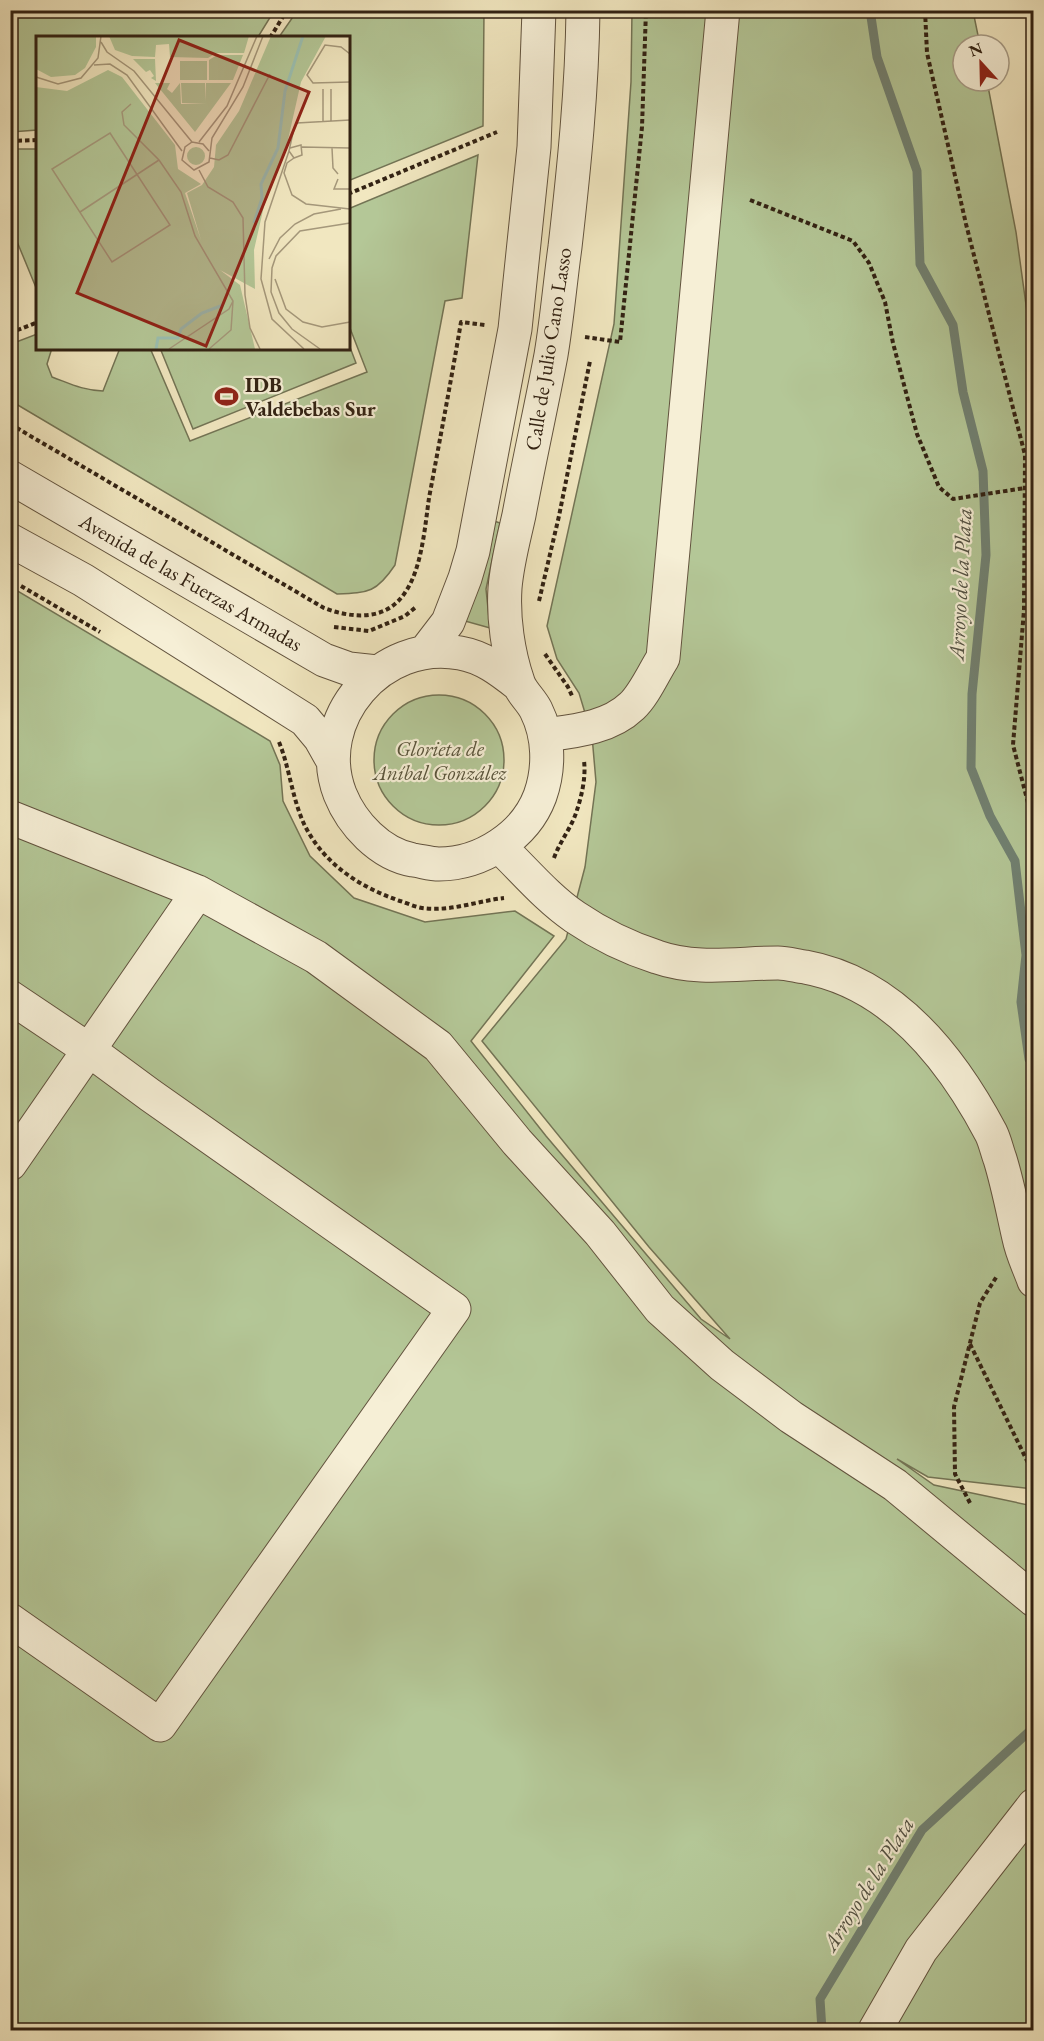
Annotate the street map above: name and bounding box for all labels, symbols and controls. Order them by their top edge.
north arrow [951,33,1011,93]
inset map [36,36,350,350]
text: N [966,37,986,62]
street label: Calle de Julio Cano Lasso [519,245,577,453]
place label: IDB Valdebebas Sur [245,371,376,422]
sports icon: IDB Valdebebas Sur [214,383,240,409]
street label: Avenida de las Fuerzas Armadas [74,507,308,657]
water label: Arroyo de la Plata [941,507,978,663]
park label: Glorieta de Aníbal González [371,735,507,786]
water label: Arroyo de la Plata [814,1812,921,1958]

